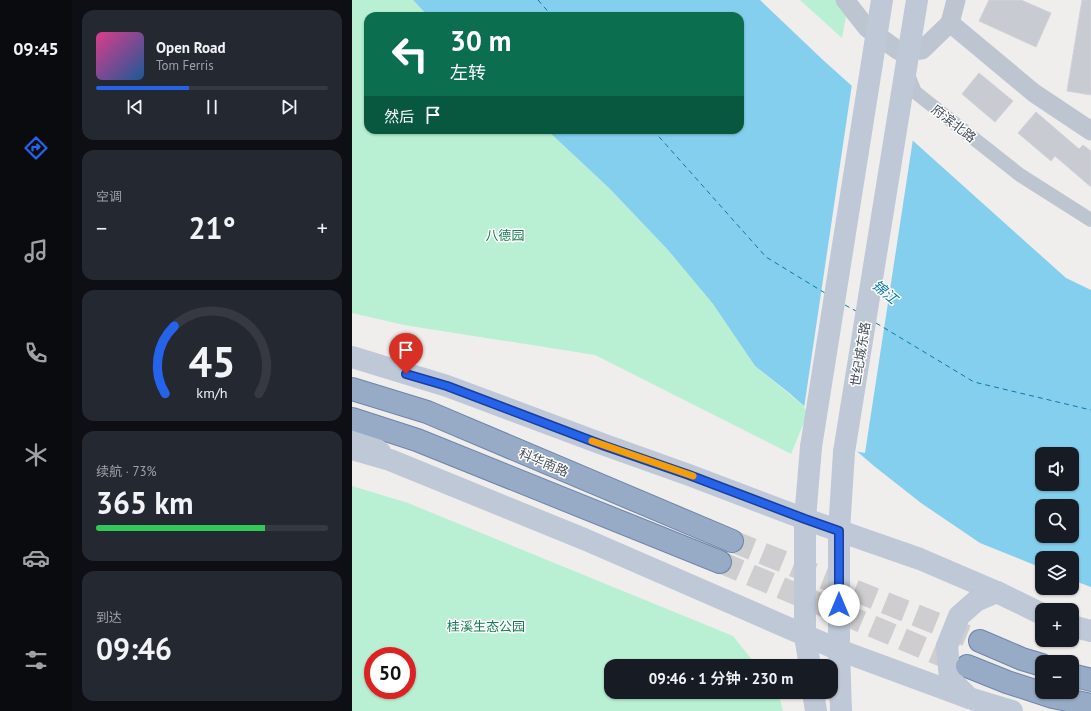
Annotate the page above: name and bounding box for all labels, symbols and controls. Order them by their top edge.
text: 30 m [450,22,511,59]
icon: left [384,28,436,80]
text: 09:45 [13,37,59,60]
text: Open Road [156,38,226,57]
text: Tom Ferris [156,57,214,74]
text: 左转 [450,61,486,84]
icon: previous [124,96,146,118]
icon: pause [201,96,223,118]
icon: next [278,96,300,118]
street label: 府滨北路 [928,101,979,146]
icon: arrive [422,104,444,126]
text: 然后 [384,107,414,126]
icon: directions [22,134,50,162]
text: 空调 [96,188,122,205]
text: 21° [188,208,236,247]
text: − [96,214,107,242]
text: + [317,214,328,242]
park label: 八德园 [485,227,525,244]
icon: music [22,237,50,265]
water label: 锦江 [868,276,903,309]
street label: 世纪城东路 [847,321,874,388]
pin [389,333,423,374]
text: 45 [188,334,236,387]
icon: phone [22,339,50,367]
icon: arrive [395,339,417,361]
text: km/h [196,382,228,401]
icon: climate [22,441,50,469]
street label: 科华南路 [517,444,571,480]
map controls [1035,447,1079,699]
button: sound [1035,447,1079,491]
text: 续航 · 73% [96,463,157,480]
text: 365 km [96,483,194,522]
button: search [1035,499,1079,543]
icon: car [22,544,50,572]
button: layers [1035,551,1079,595]
position arrow [818,584,860,626]
button: + [1035,603,1079,647]
text: 到达 [96,609,122,626]
park label: 桂溪生态公园 [447,618,525,635]
text: 09:46 [96,629,172,668]
icon: filters [22,646,50,674]
speed limit sign: 50 [364,647,416,699]
button: − [1035,655,1079,699]
text: 09:46 · 1 分钟 · 230 m [649,669,793,688]

